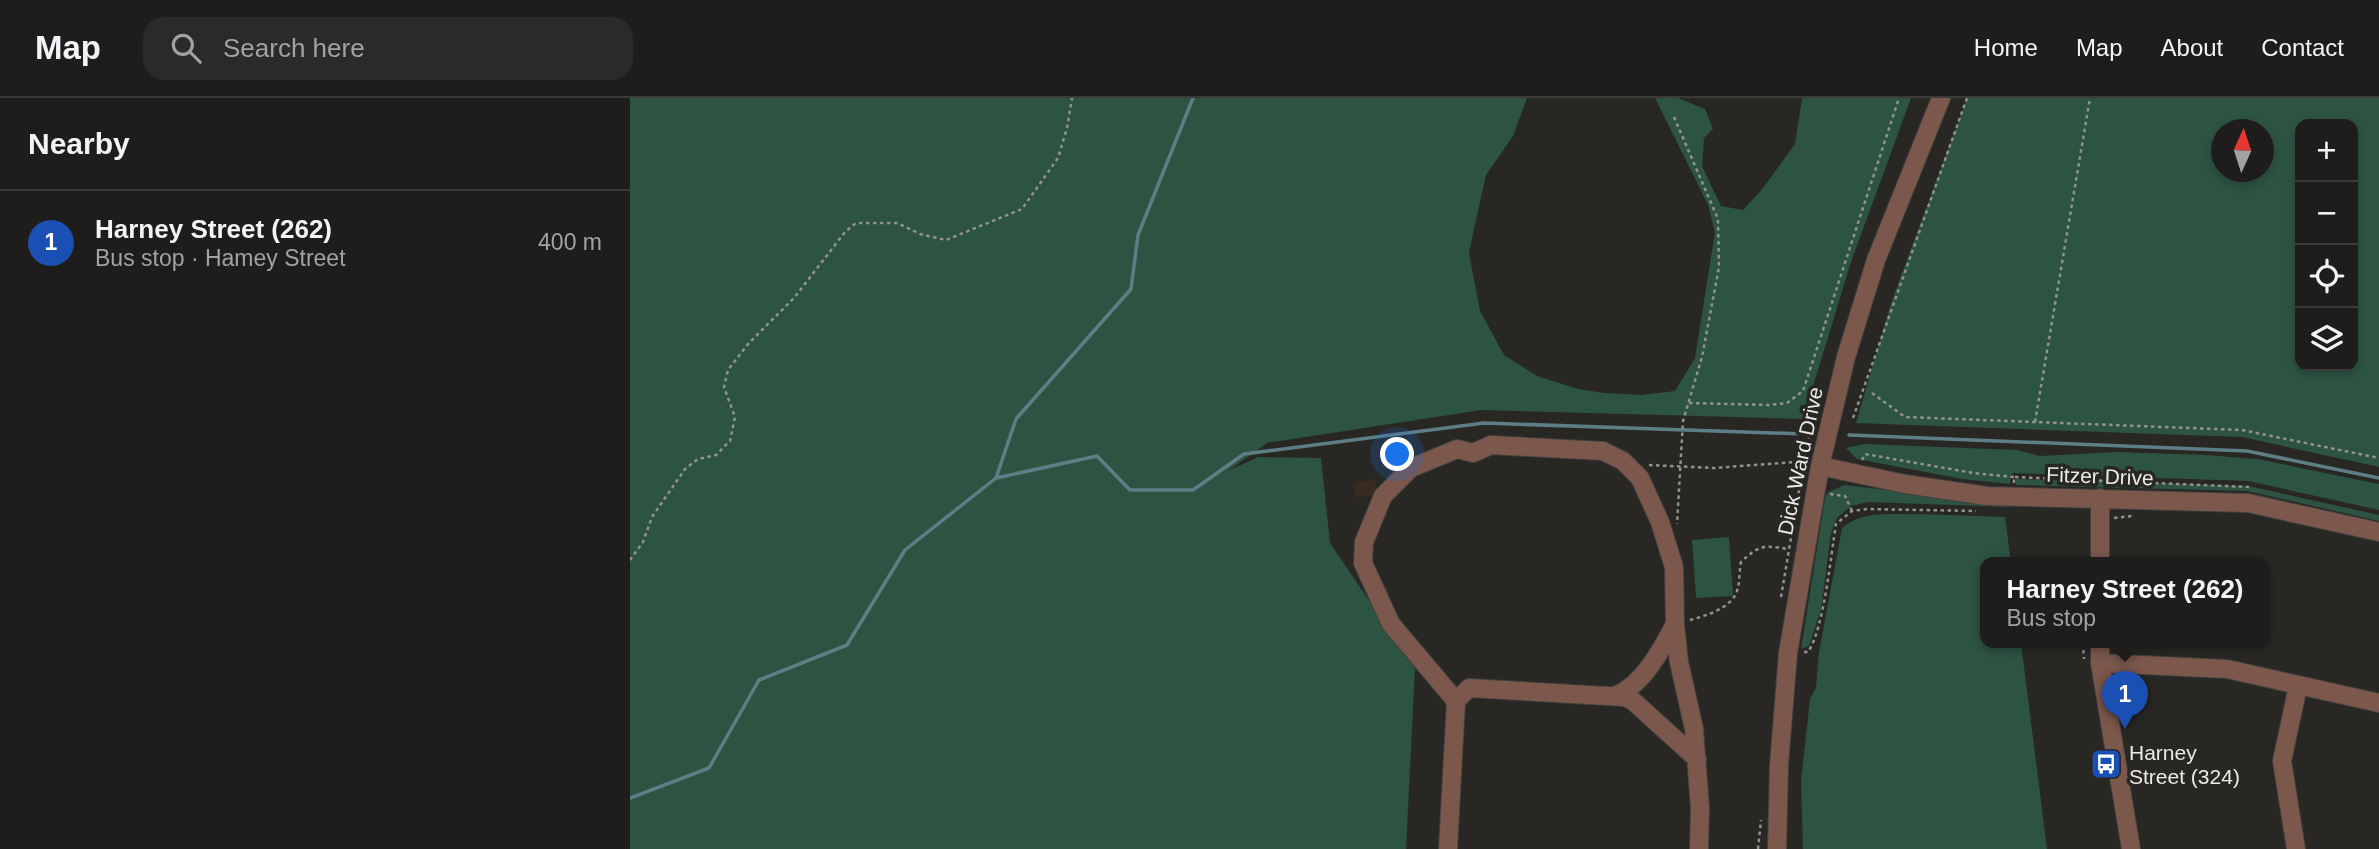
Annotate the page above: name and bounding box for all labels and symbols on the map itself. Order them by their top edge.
north arrow [2211,119,2274,182]
street label: Dick Ward Drive [1773,385,1827,537]
your location [1380,437,1414,471]
street label: Fitzer Drive [2046,463,2154,489]
pin: 1 [2102,671,2148,729]
place label: Harney Street (324) [2129,741,2240,788]
bus stop icon: Harney Street (324) [2089,747,2123,781]

